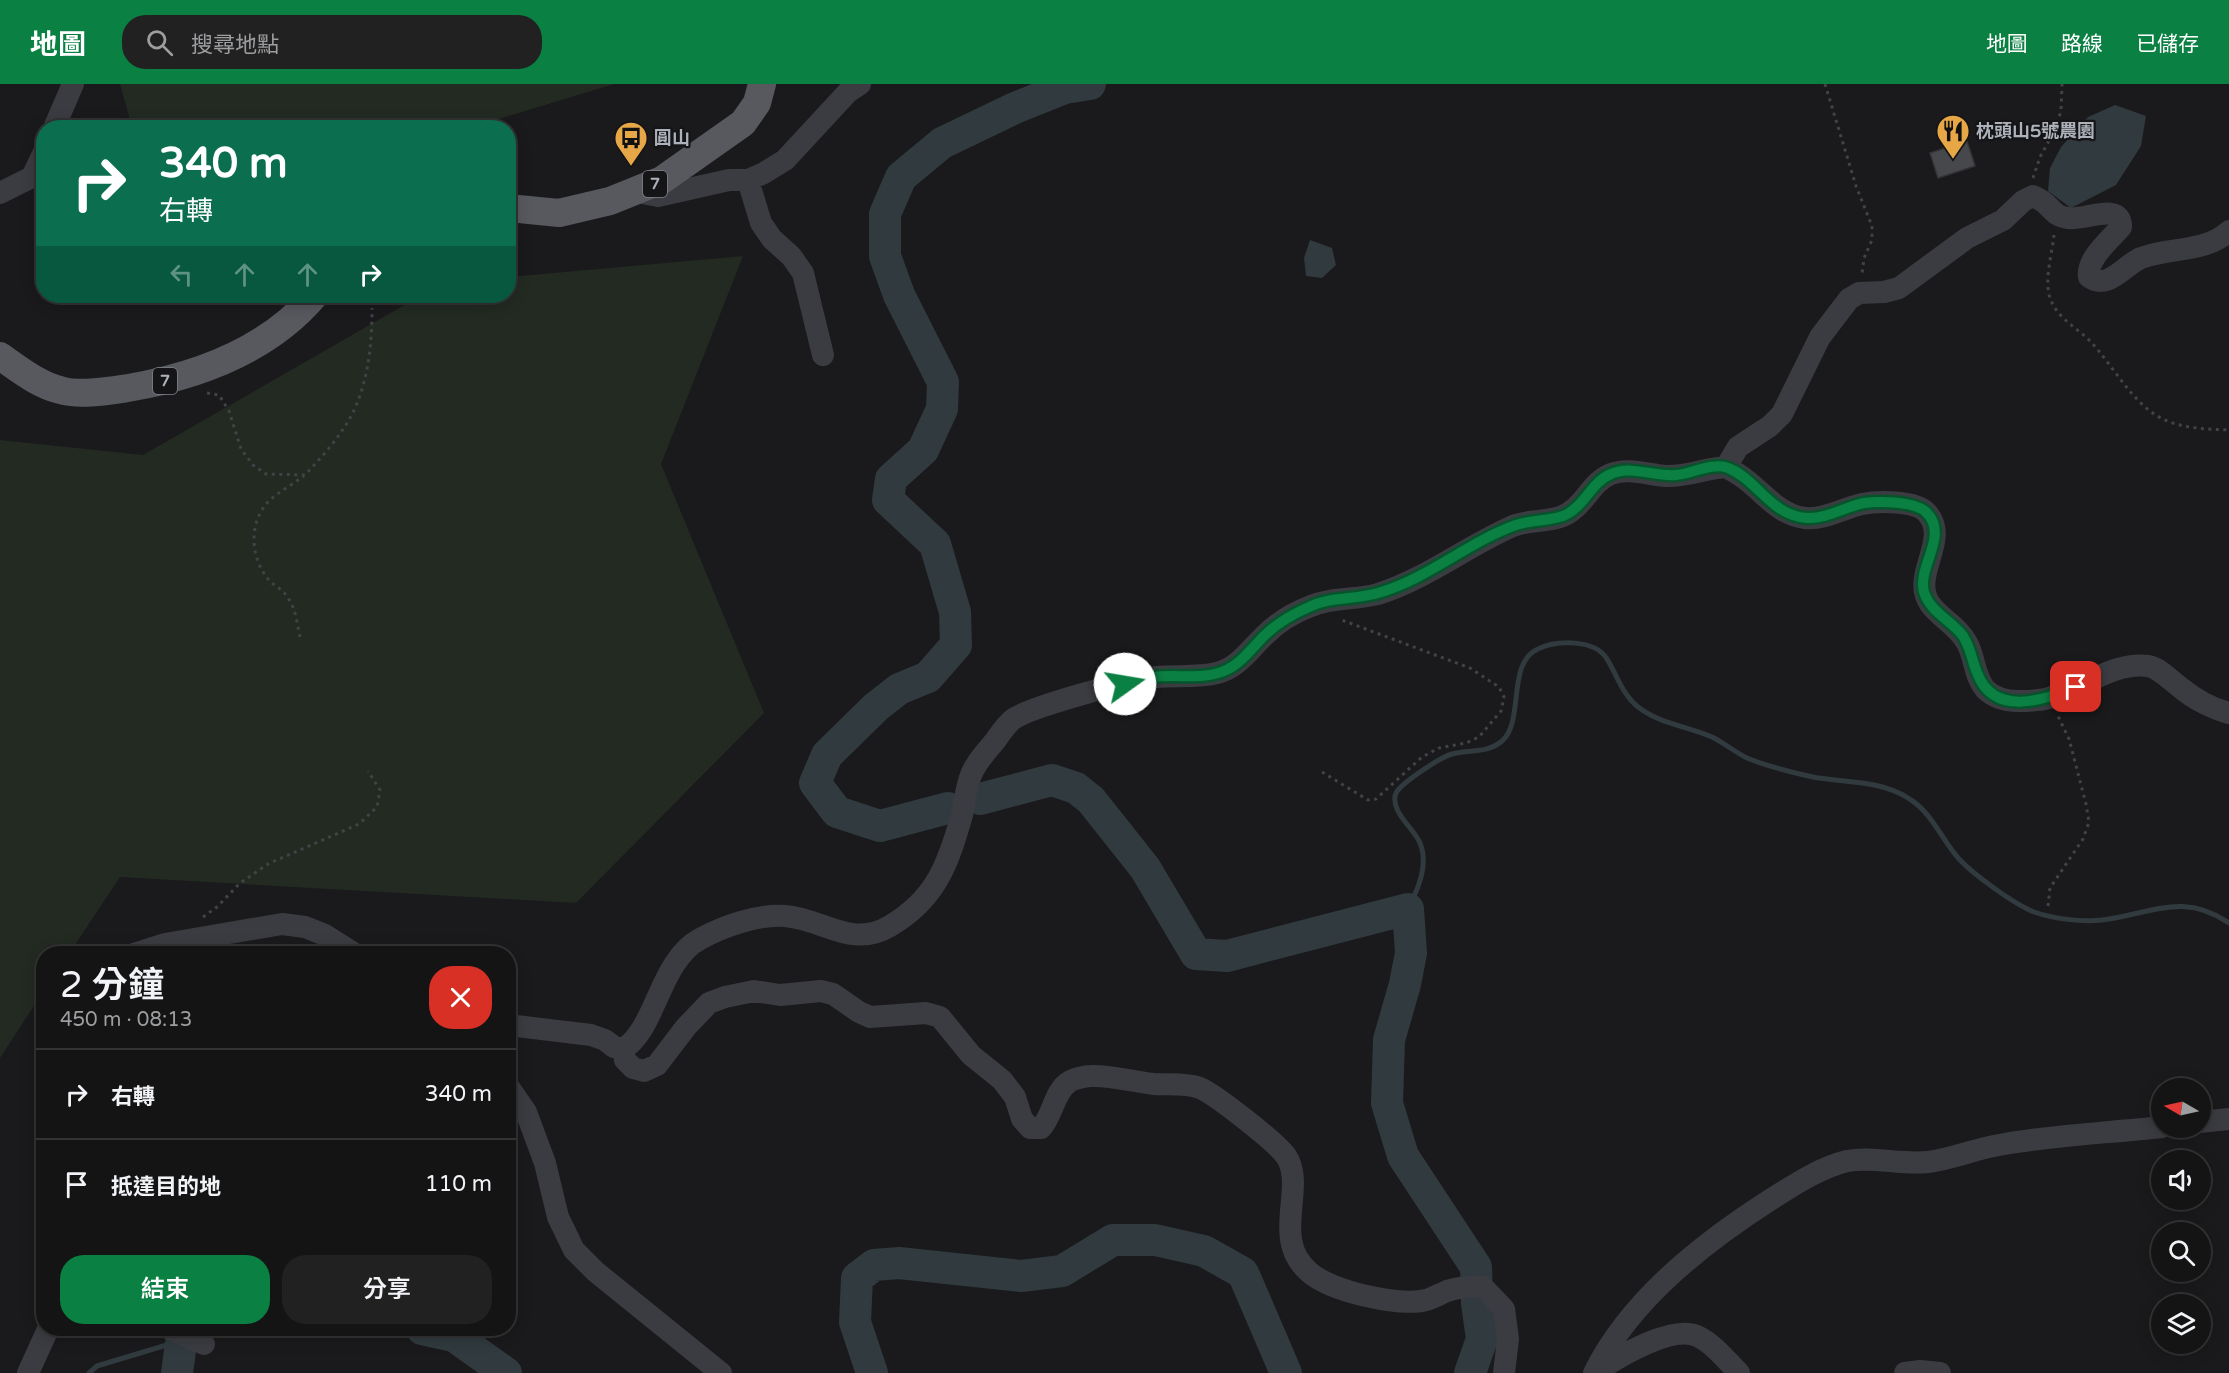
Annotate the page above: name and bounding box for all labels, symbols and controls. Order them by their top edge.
search box [122,15,542,69]
icon: search [143,26,176,59]
text: 地圖 [30,28,86,62]
text: 搜尋地點 [191,32,279,58]
text: 地圖 [1986,32,2028,57]
text: 路線 [2061,32,2103,57]
text: 已儲存 [2136,32,2199,57]
restaurant icon: 枕頭山5號農園 [1935,113,1971,160]
bus stop icon: 圓山 [613,120,649,167]
place label: 枕頭山5號農園 [1976,120,2095,142]
place label: 圓山 [654,127,690,149]
text: 340 m [159,138,288,189]
icon: right [60,144,138,222]
road number: 7 [643,171,667,197]
text: 右轉 [159,195,213,228]
icon: left [165,258,198,291]
icon: ahead [228,258,261,291]
icon: ahead [291,258,324,291]
icon: right [354,258,387,291]
road number: 7 [153,368,177,394]
position arrow [1093,652,1157,716]
pin [2050,661,2101,712]
icon: arrive [2059,670,2092,703]
text: 2 分鐘 [60,964,164,1007]
button: close [429,966,492,1029]
text: 450 m · 08:13 [60,1008,192,1032]
icon: right [60,1078,93,1111]
north arrow [2151,1078,2211,1138]
map controls [2151,1078,2211,1354]
text: 340 m [425,1081,492,1107]
text: 右轉 [111,1084,155,1110]
button: sound [2151,1150,2211,1210]
icon: arrive [60,1168,93,1201]
text: 110 m [425,1171,492,1197]
text: 抵達目的地 [111,1174,221,1200]
button: search [2151,1222,2211,1282]
button: 結束 [60,1255,270,1324]
button: 分享 [282,1255,492,1324]
button: layers [2151,1294,2211,1354]

